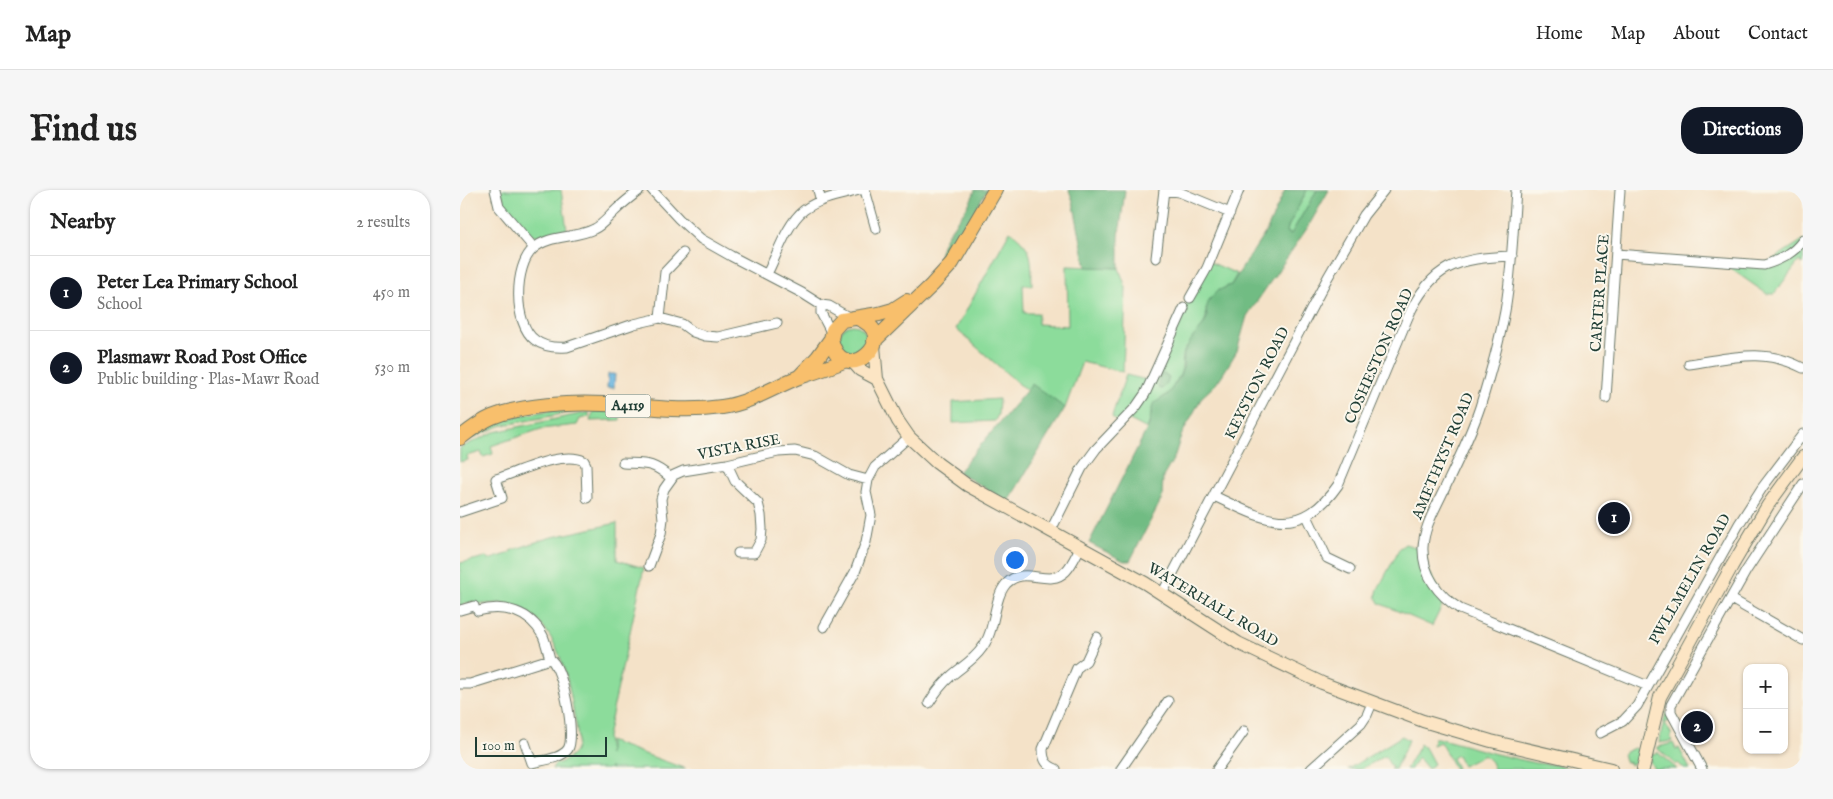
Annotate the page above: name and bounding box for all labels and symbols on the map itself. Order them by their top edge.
street label: CARTER PLACE [1586,233,1614,353]
street label: COSHESTON ROAD [1341,285,1417,427]
street label: KEYSTON ROAD [1220,324,1294,442]
street label: AMETHYST ROAD [1407,390,1478,523]
road number: A4119 [606,395,650,418]
street label: VISTA RISE [695,430,782,465]
pin: 1 [1598,499,1630,537]
street label: PWLLMELIN ROAD [1645,510,1735,648]
your location [1002,547,1028,573]
street label: WATERHALL ROAD [1144,558,1282,652]
pin: 2 [1681,708,1713,746]
scale bar [475,734,608,757]

